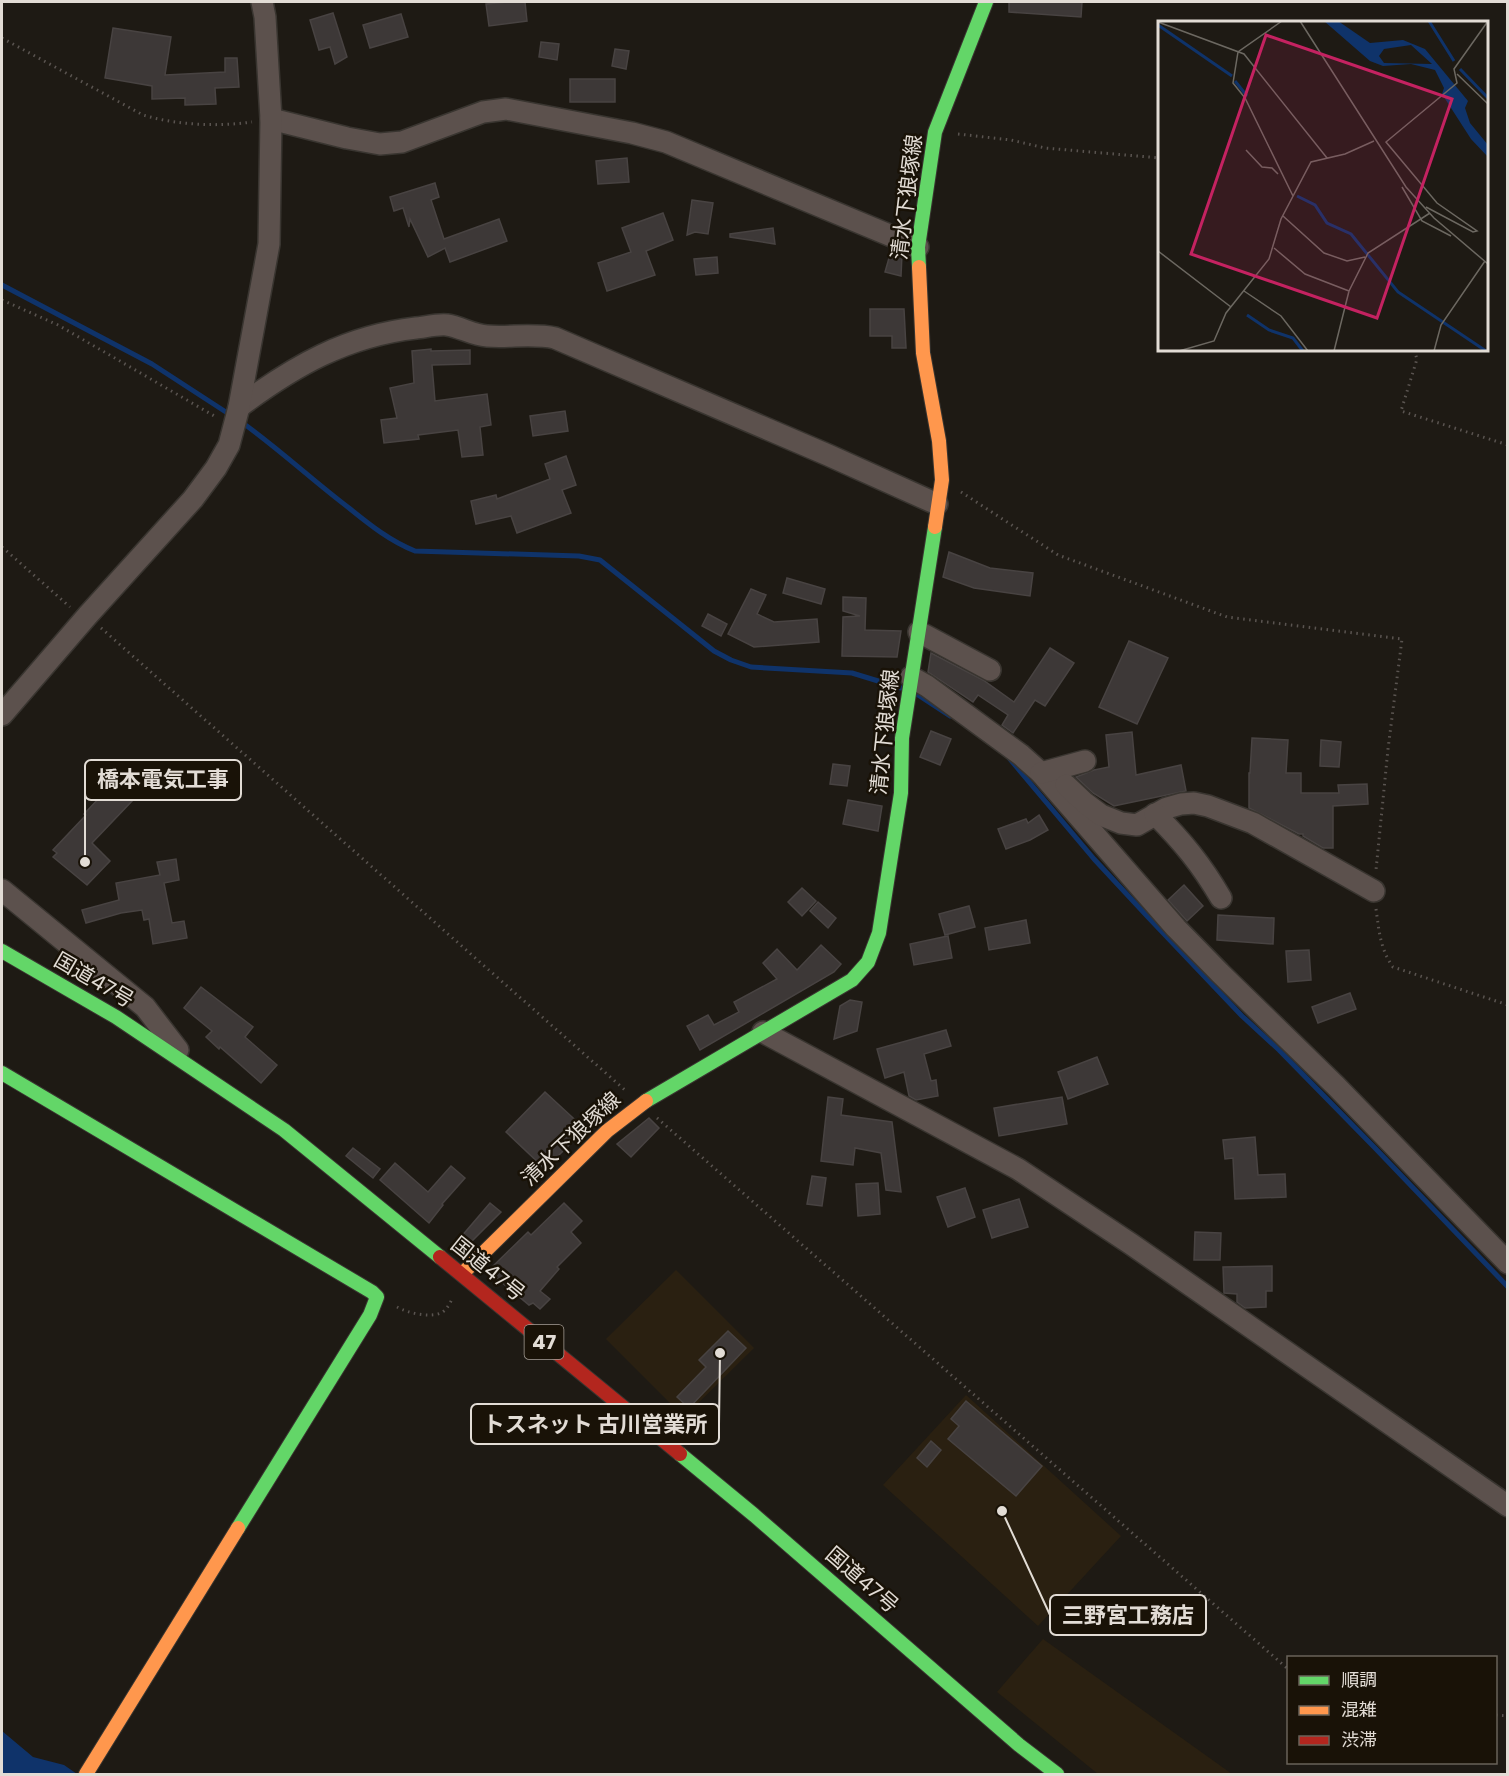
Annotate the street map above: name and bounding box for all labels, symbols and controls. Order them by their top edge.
inset map [1158,21,1488,351]
street label: 清水下狼塚線 [884,133,929,261]
street label: 清水下狼塚線 [863,668,906,796]
callout: 橋本電気工事 [85,760,241,800]
text: 橋本電気工事 [97,764,229,795]
street label: 国道47号 [49,945,139,1014]
street label: 清水下狼塚線 [515,1085,627,1192]
street label: 国道47号 [445,1230,532,1307]
road number: 47 [524,1325,564,1359]
callout: トスネット 古川営業所 [471,1404,719,1444]
text: トスネット 古川営業所 [483,1409,707,1440]
street label: 国道47号 [820,1540,905,1619]
callout: 三野宮工務店 [1050,1595,1206,1635]
text: 三野宮工務店 [1062,1600,1194,1631]
legend [1287,1656,1497,1764]
text: 順調 [1341,1667,1377,1692]
text: 混雑 [1341,1697,1377,1722]
text: 渋滞 [1341,1727,1377,1752]

